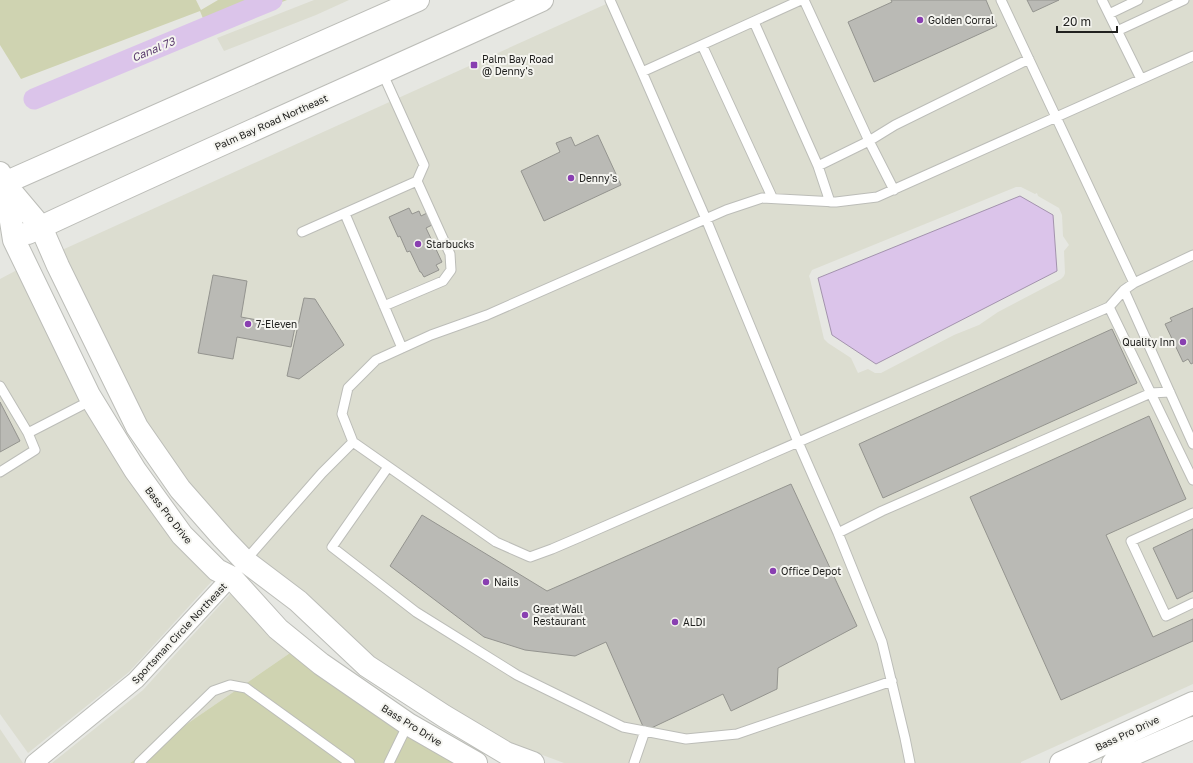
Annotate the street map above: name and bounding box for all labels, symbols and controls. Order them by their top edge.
scale bar [1057,8,1117,34]
place label: Golden Corral [928,14,994,26]
text: 20 m [1063,14,1091,29]
marker: Golden Corral [915,15,925,25]
water label: Canal 73 [130,34,178,64]
place label: Palm Bay Road @ Denny's [482,53,553,77]
marker: Palm Bay Road @ Denny's [469,60,479,70]
street label: Palm Bay Road Northeast [213,92,329,152]
place label: Denny's [579,172,617,184]
marker: Denny's [566,173,576,183]
place label: Starbucks [426,238,474,250]
marker: Starbucks [413,239,423,249]
place label: 7-Eleven [256,318,297,330]
marker: 7-Eleven [243,319,253,329]
place label: Quality Inn [1122,336,1175,348]
marker: Quality Inn [1178,337,1188,347]
street label: Bass Pro Drive [143,484,195,546]
place label: Office Depot [781,565,841,577]
marker: Office Depot [768,566,778,576]
place label: Nails [494,576,518,588]
marker: Nails [481,577,491,587]
street label: Sportsman Circle Northeast [129,580,229,686]
place label: Great Wall Restaurant [533,603,586,627]
marker: Great Wall Restaurant [520,610,530,620]
place label: ALDI [683,616,706,628]
marker: ALDI [670,617,680,627]
street label: Bass Pro Drive [380,702,445,748]
street label: Bass Pro Drive [1093,713,1161,753]

